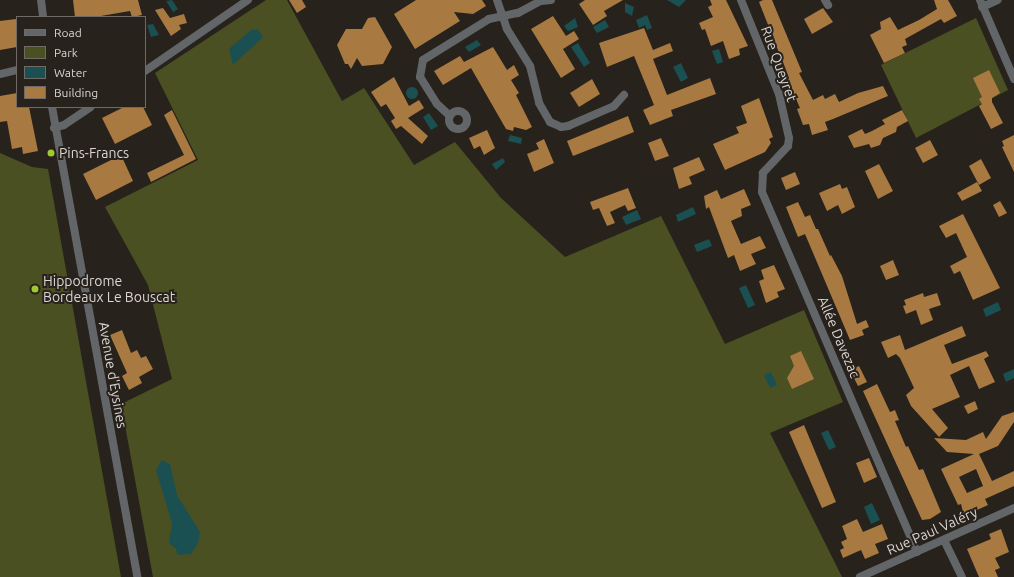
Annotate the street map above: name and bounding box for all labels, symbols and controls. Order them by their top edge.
legend [16,16,146,108]
street label: Rue Queyret [758,24,800,104]
text: Road [54,26,82,39]
text: Park [54,46,78,59]
text: Water [54,66,87,79]
text: Building [54,86,98,99]
place label: Pins-Francs [59,145,129,161]
marker: Pins-Francs [46,148,56,158]
place label: Hippodrome Bordeaux Le Bouscat [43,273,175,306]
marker: Hippodrome Bordeaux Le Bouscat [30,284,40,294]
street label: Allée Davezac [814,294,864,380]
street label: Avenue d'Eysines [95,321,131,429]
street label: Rue Paul Valéry [884,503,980,559]

